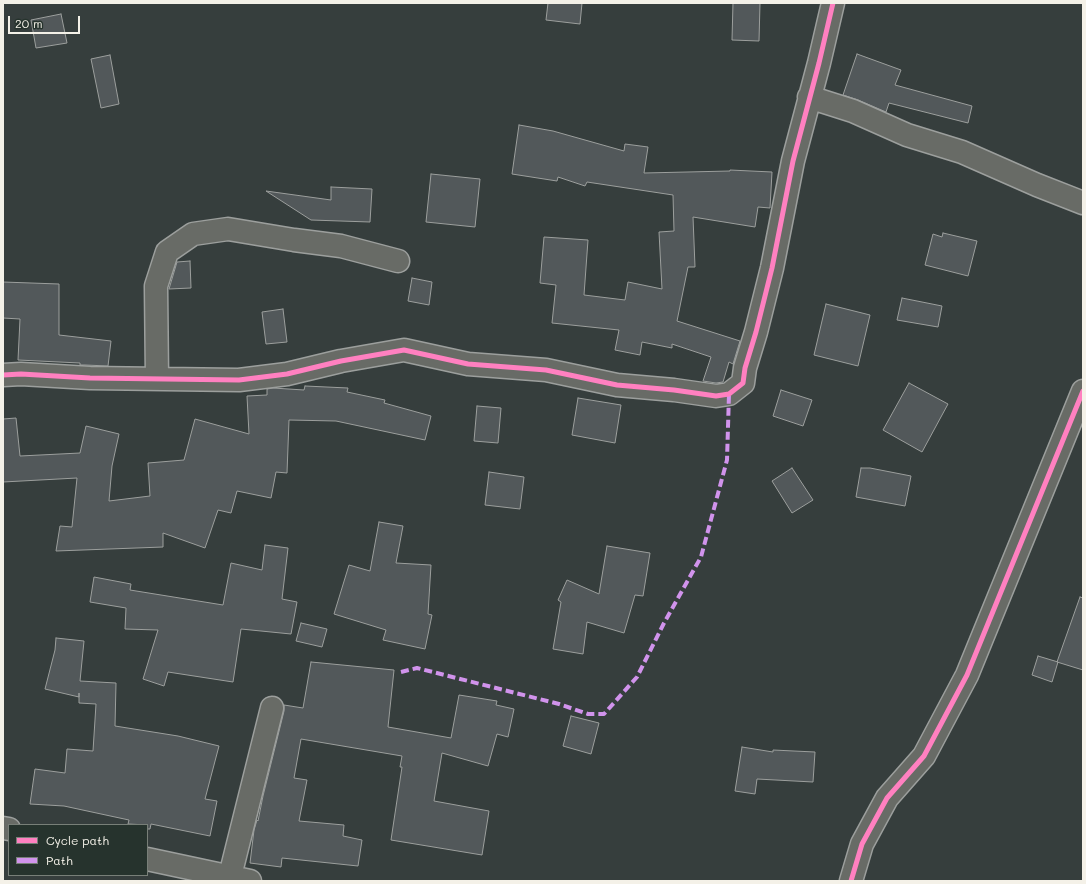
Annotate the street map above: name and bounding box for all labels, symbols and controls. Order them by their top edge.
scale bar [10,8,82,34]
text: 20 m [15,15,43,31]
legend [8,824,148,876]
text: Cycle path [46,832,109,848]
text: Path [46,852,73,868]

